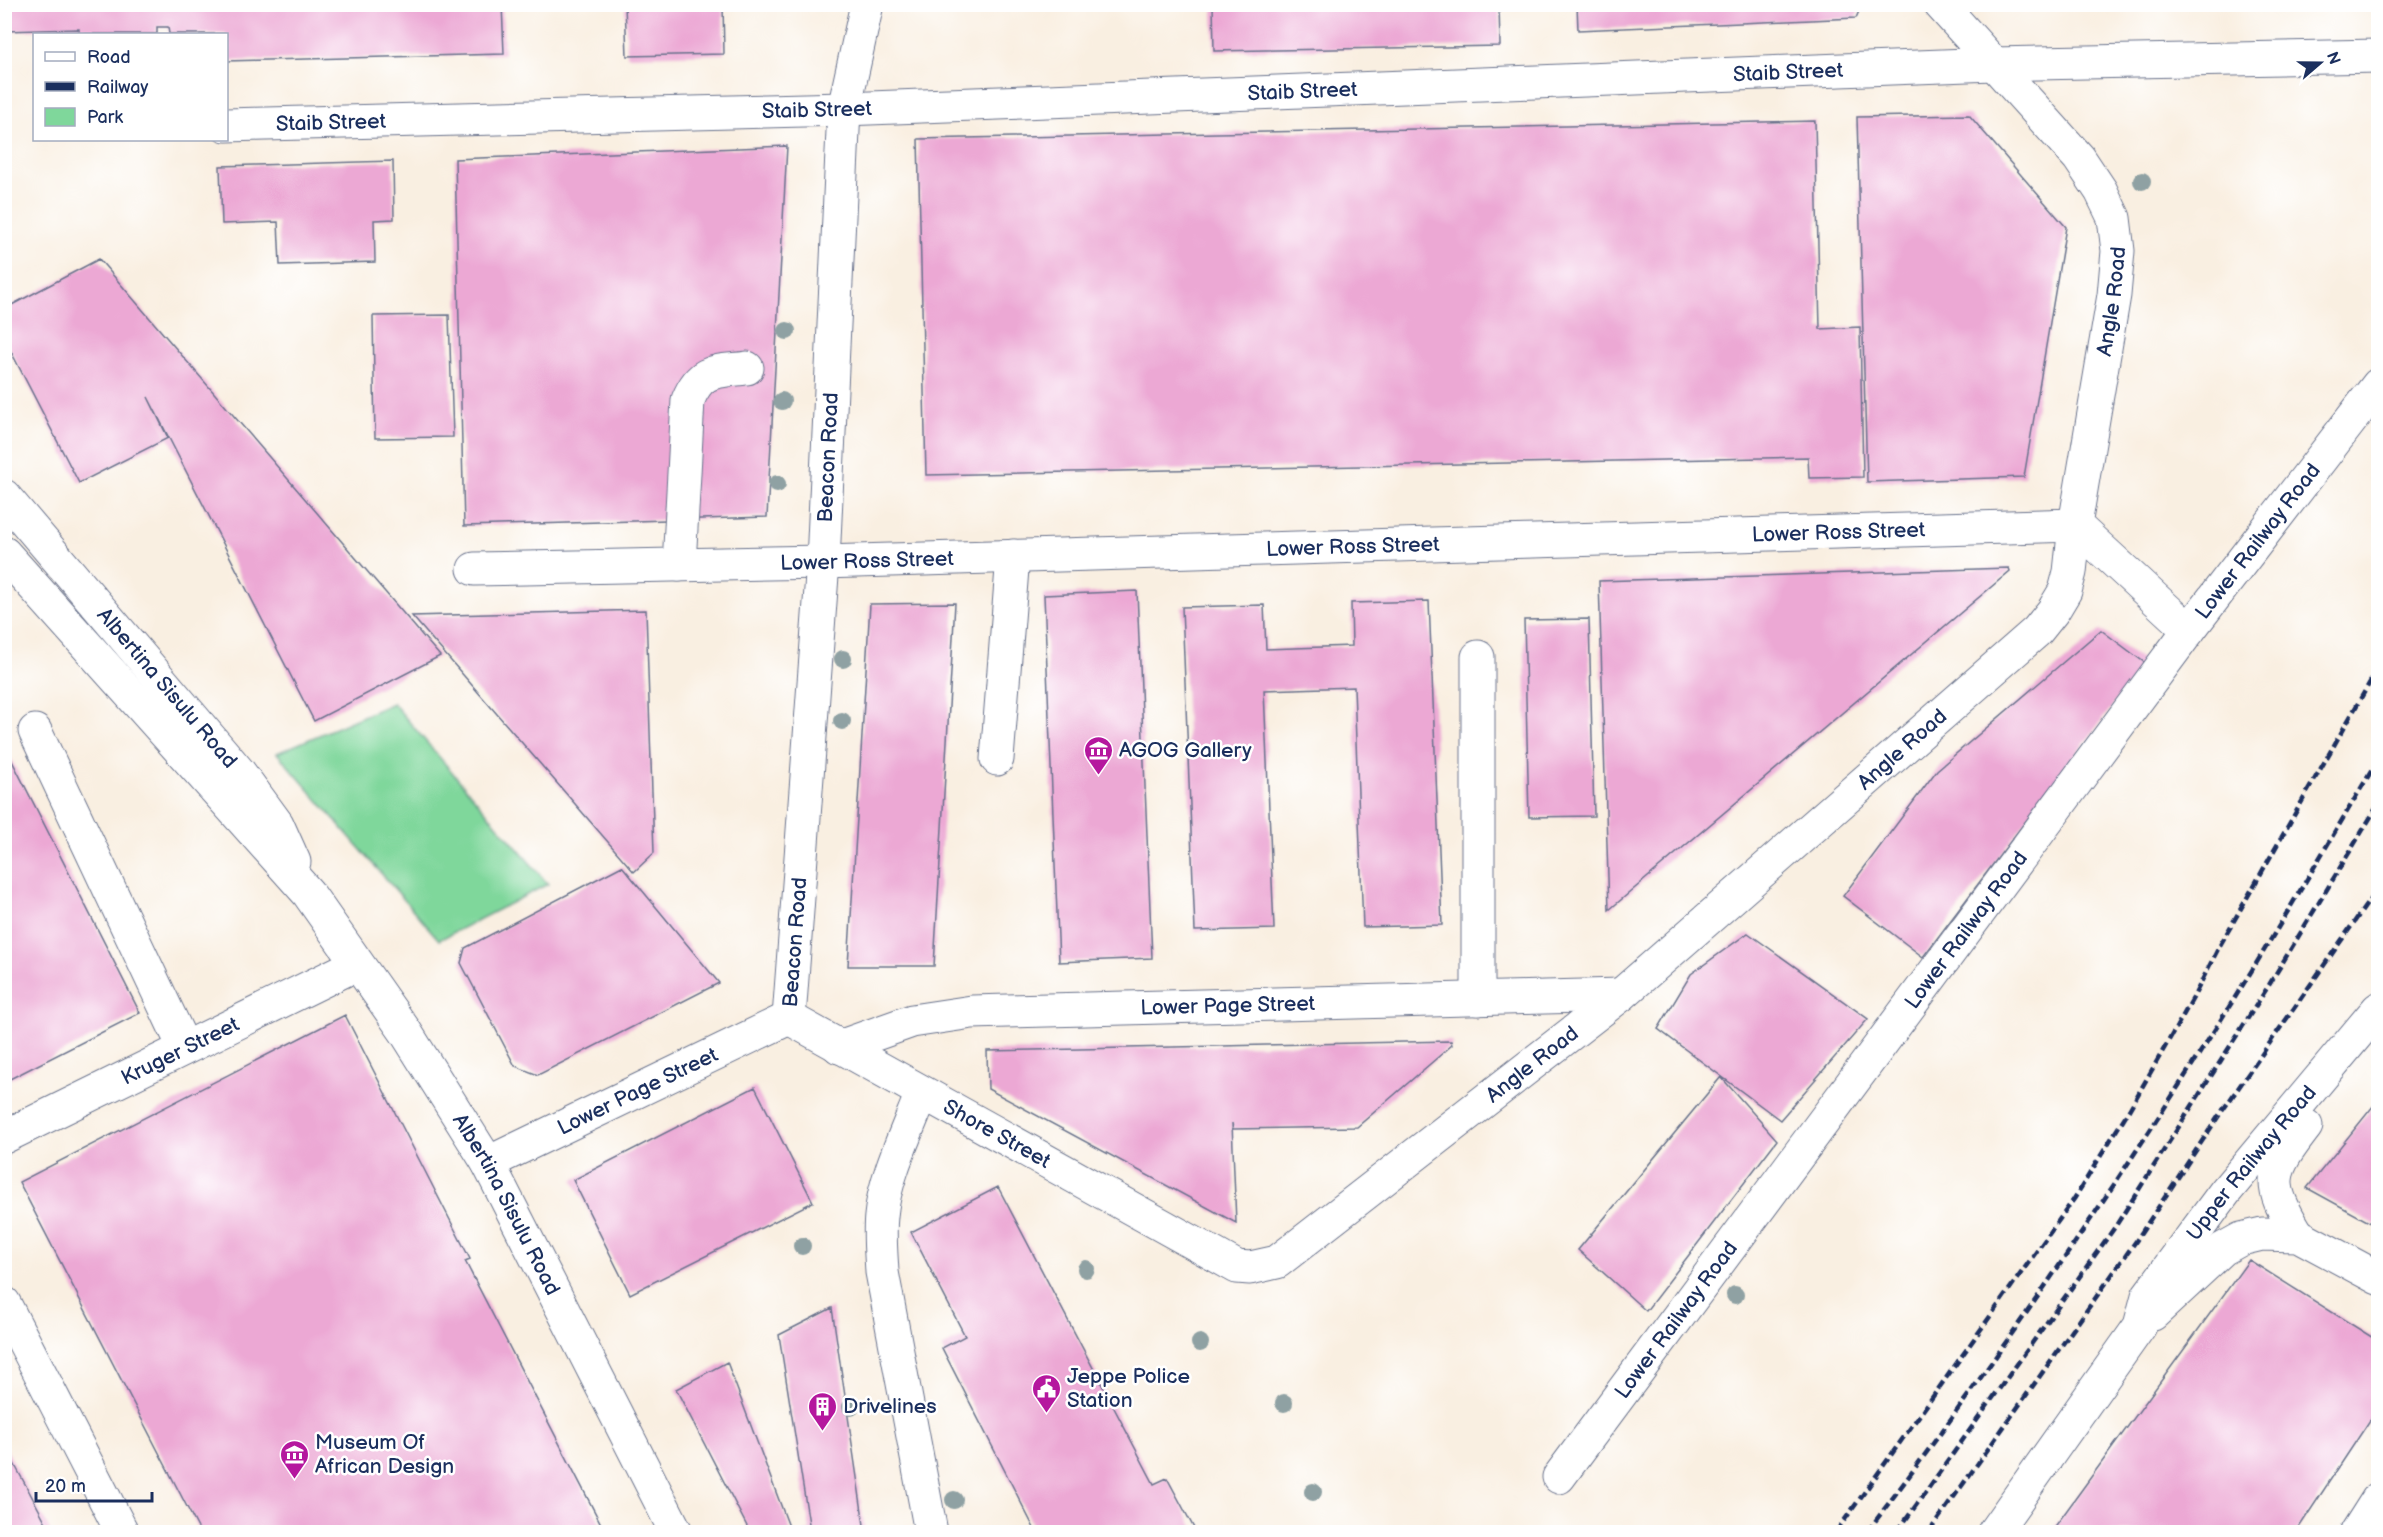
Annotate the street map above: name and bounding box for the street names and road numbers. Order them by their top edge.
street label: Staib Street [1733,57,1844,87]
street label: Staib Street [1247,76,1359,106]
street label: Staib Street [761,95,873,124]
street label: Staib Street [276,108,387,136]
street label: Angle Road [2091,246,2131,358]
street label: Beacon Road [812,392,843,523]
street label: Lower Railway Road [2190,458,2326,624]
street label: Lower Ross Street [1751,517,1926,547]
street label: Lower Ross Street [1266,531,1440,561]
street label: Lower Ross Street [780,546,955,575]
street label: Albertina Sisulu Road [92,603,243,773]
street label: Angle Road [1852,703,1952,795]
street label: Lower Railway Road [1899,846,2033,1013]
street label: Beacon Road [777,876,812,1008]
street label: Lower Page Street [1140,991,1316,1020]
street label: Kruger Street [117,1011,243,1090]
street label: Angle Road [1481,1020,1583,1108]
street label: Lower Page Street [553,1042,722,1140]
street label: Upper Railway Road [2181,1080,2321,1245]
street label: Shore Street [939,1094,1056,1174]
street label: Albertina Sisulu Road [448,1109,566,1299]
street label: Lower Railway Road [1609,1236,1743,1403]

